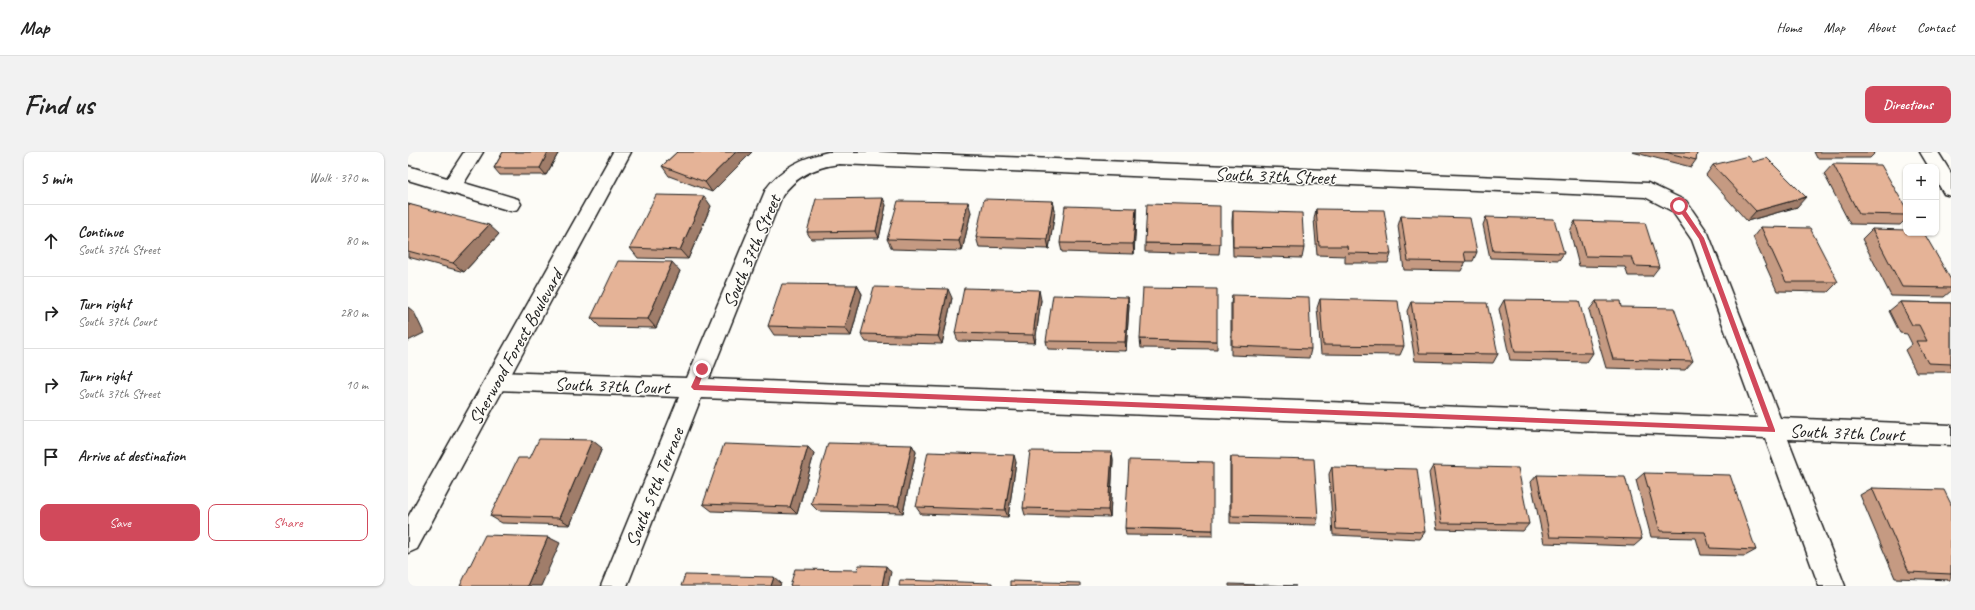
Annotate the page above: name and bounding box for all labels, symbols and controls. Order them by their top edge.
text: Map [20,16,50,40]
text: Home [1776,19,1802,36]
text: Map [1824,19,1845,36]
text: About [1867,19,1895,36]
text: Contact [1917,19,1955,36]
button: Directions [1865,86,1951,123]
text: Find us [24,87,94,122]
street label: South 37th Street [1215,162,1337,190]
map controls [1903,164,1939,236]
button: + [1903,164,1939,200]
text: 5 min [40,168,72,189]
text: Walk · 370 m [309,170,368,186]
street label: South 37th Street [717,190,787,311]
route start [1670,197,1688,215]
button: − [1903,200,1939,236]
text: Continue [78,223,123,242]
icon: ahead [40,230,62,252]
text: 80 m [346,233,368,249]
text: South 37th Street [78,242,160,258]
street label: Sherwood Forest Boulevard [463,263,570,429]
text: Turn right [78,295,131,314]
icon: right [40,302,62,324]
text: 280 m [340,305,368,321]
text: South 37th Court [78,314,157,330]
route end [693,360,711,378]
text: Turn right [78,367,131,386]
street label: South 37th Court [554,372,671,400]
icon: right [40,374,62,396]
text: 10 m [346,377,368,393]
text: South 37th Street [78,386,160,402]
street label: South 37th Court [1789,419,1906,447]
street label: South 59th Terrace [620,423,690,550]
icon: arrive [40,446,62,468]
text: Arrive at destination [78,447,185,466]
button: Save [40,504,200,541]
button: Share [208,504,368,541]

